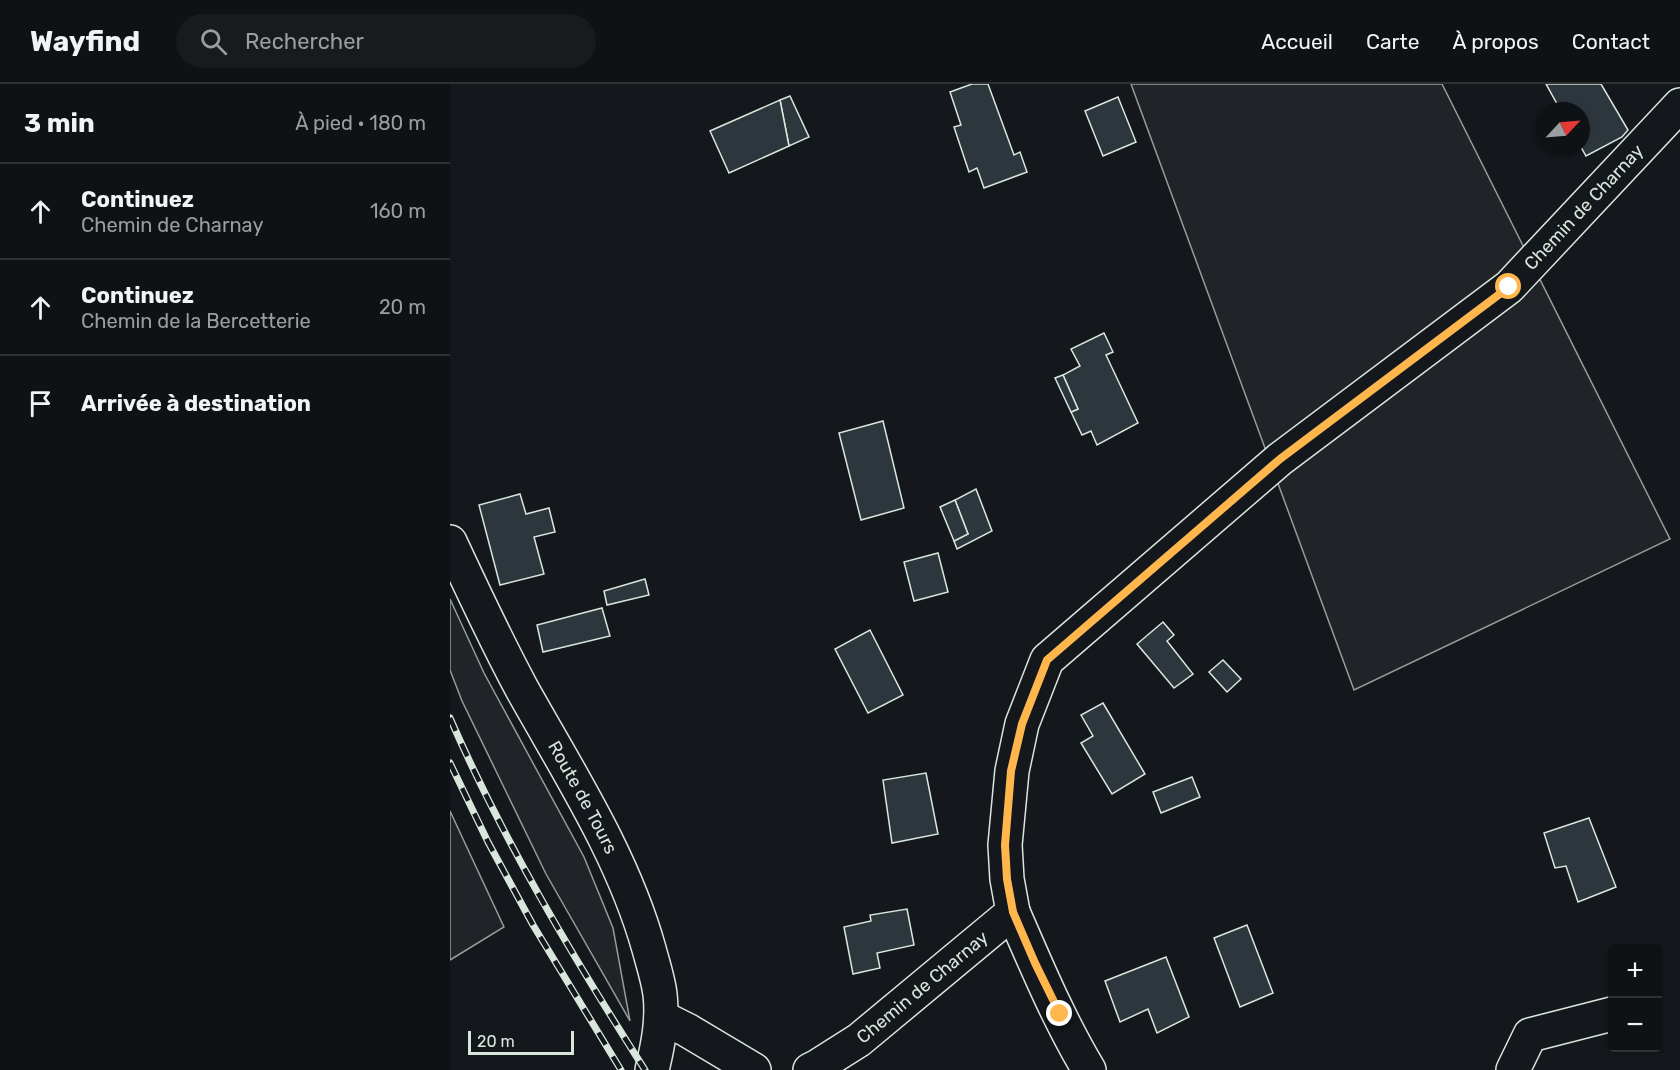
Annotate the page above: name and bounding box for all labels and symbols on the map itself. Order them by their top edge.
north arrow [1536,102,1590,156]
street label: Chemin de Charnay [1520,140,1648,275]
route start [1495,273,1521,299]
street label: Route de Tours [543,737,622,857]
street label: Chemin de Charnay [852,926,993,1048]
route end [1046,1000,1072,1026]
scale bar [468,1028,574,1056]

